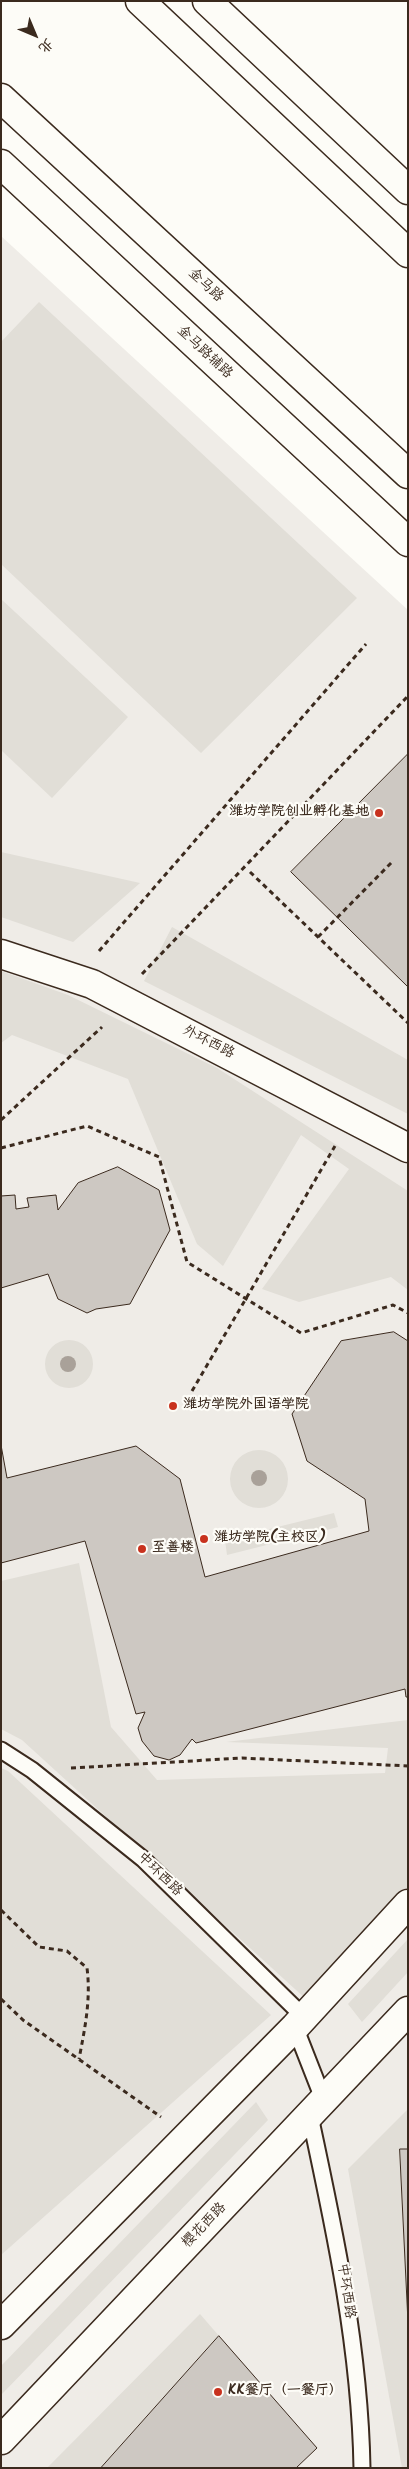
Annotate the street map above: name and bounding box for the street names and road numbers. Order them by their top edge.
street label: 金马路 [184,266,226,306]
street label: 金马路辅路 [173,323,235,383]
street label: 外环西路 [179,1023,237,1063]
street label: 中环西路 [133,1850,185,1900]
street label: 樱花西路 [180,2200,230,2252]
street label: 中环西路 [333,2262,357,2320]

